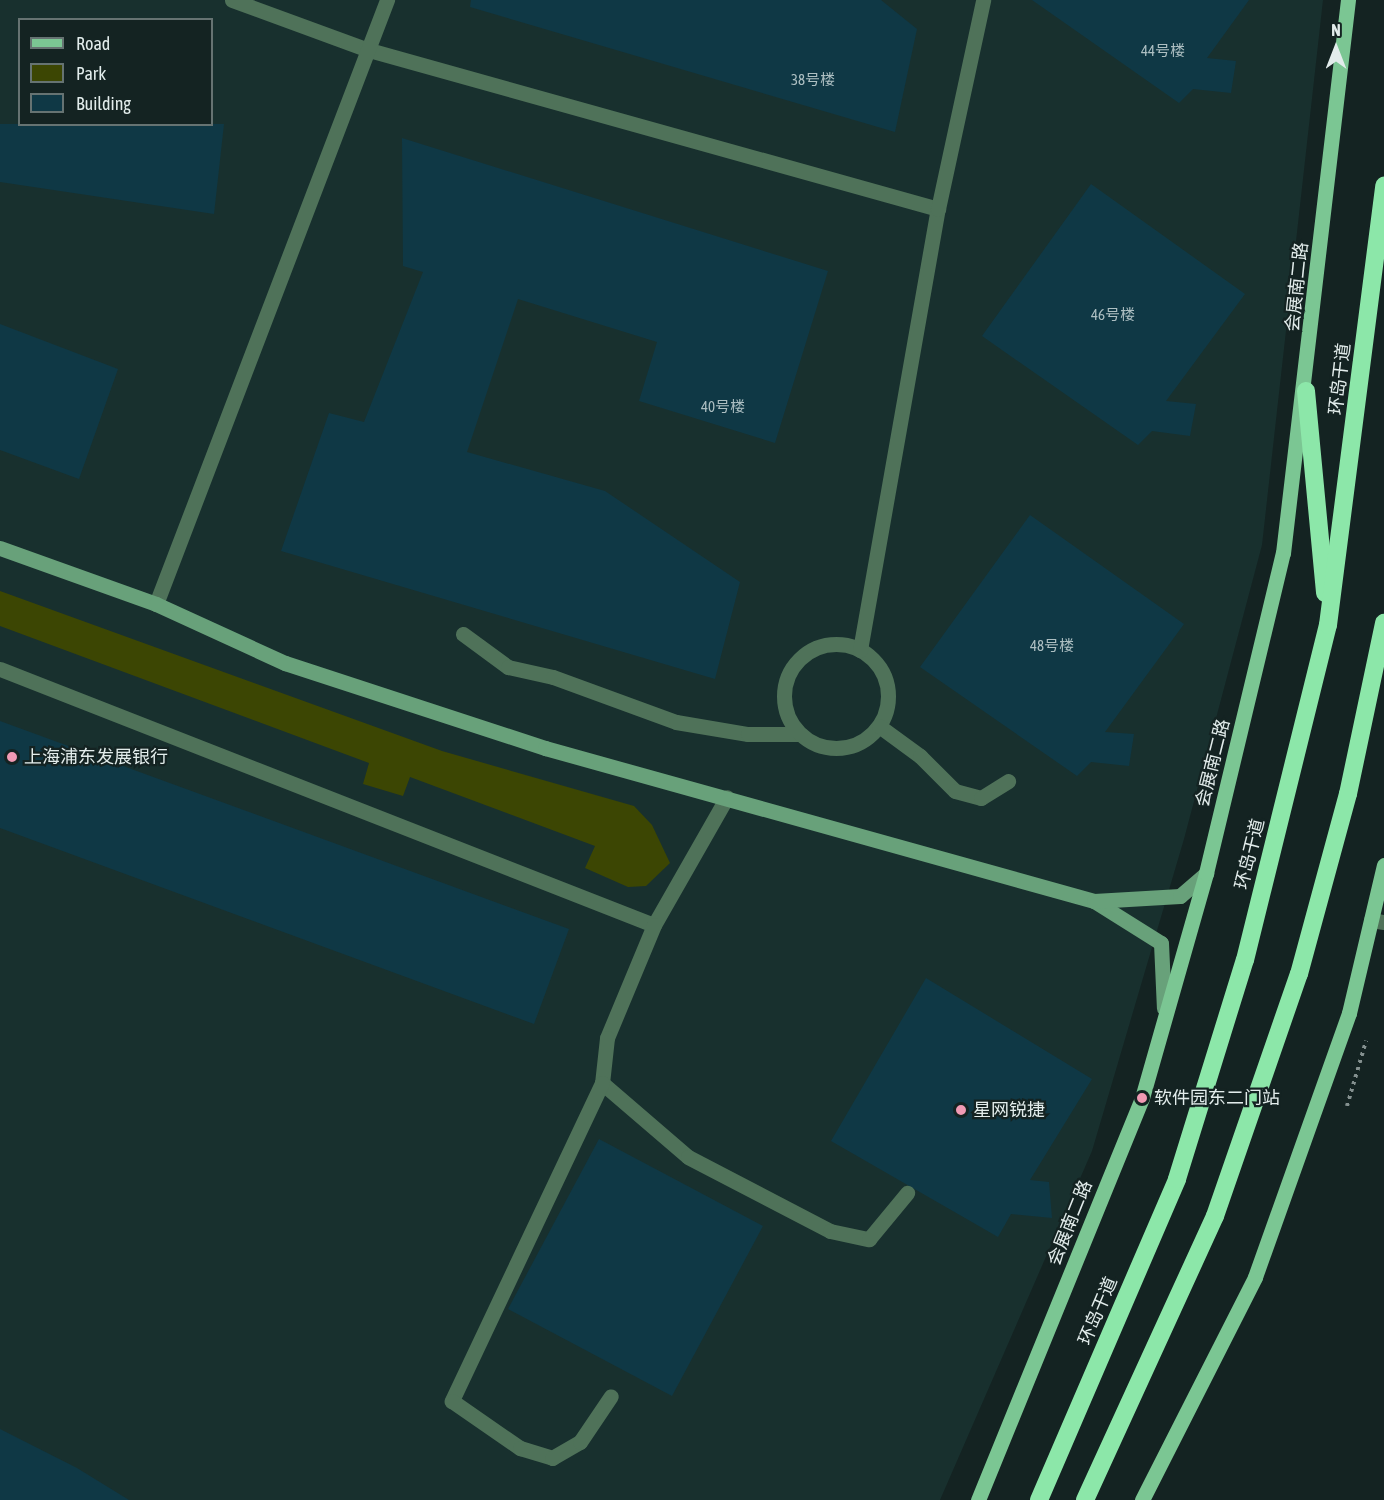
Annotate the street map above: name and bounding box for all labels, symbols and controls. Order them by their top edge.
legend [18,18,213,126]
north arrow [1306,18,1366,78]
text: N [1331,21,1341,39]
text: Road [76,33,110,54]
house number: 44号楼 [1141,42,1185,60]
text: Park [76,63,106,84]
house number: 38号楼 [791,71,835,89]
text: Building [76,93,131,114]
street label: 会展南二路 [1282,241,1312,333]
house number: 46号楼 [1091,306,1135,324]
street label: 环岛干道 [1325,342,1355,416]
house number: 40号楼 [701,398,745,416]
house number: 48号楼 [1030,637,1074,655]
street label: 会展南二路 [1192,717,1234,809]
place label: 上海浦东发展银行 [24,746,168,768]
marker: 上海浦东发展银行 [5,750,19,764]
street label: 环岛干道 [1231,816,1269,892]
place label: 软件园东二门站 [1154,1087,1280,1109]
marker: 软件园东二门站 [1135,1091,1149,1105]
place label: 星网锐捷 [973,1099,1045,1121]
marker: 星网锐捷 [954,1103,968,1117]
street label: 会展南二路 [1043,1177,1097,1269]
street label: 环岛干道 [1074,1274,1122,1348]

